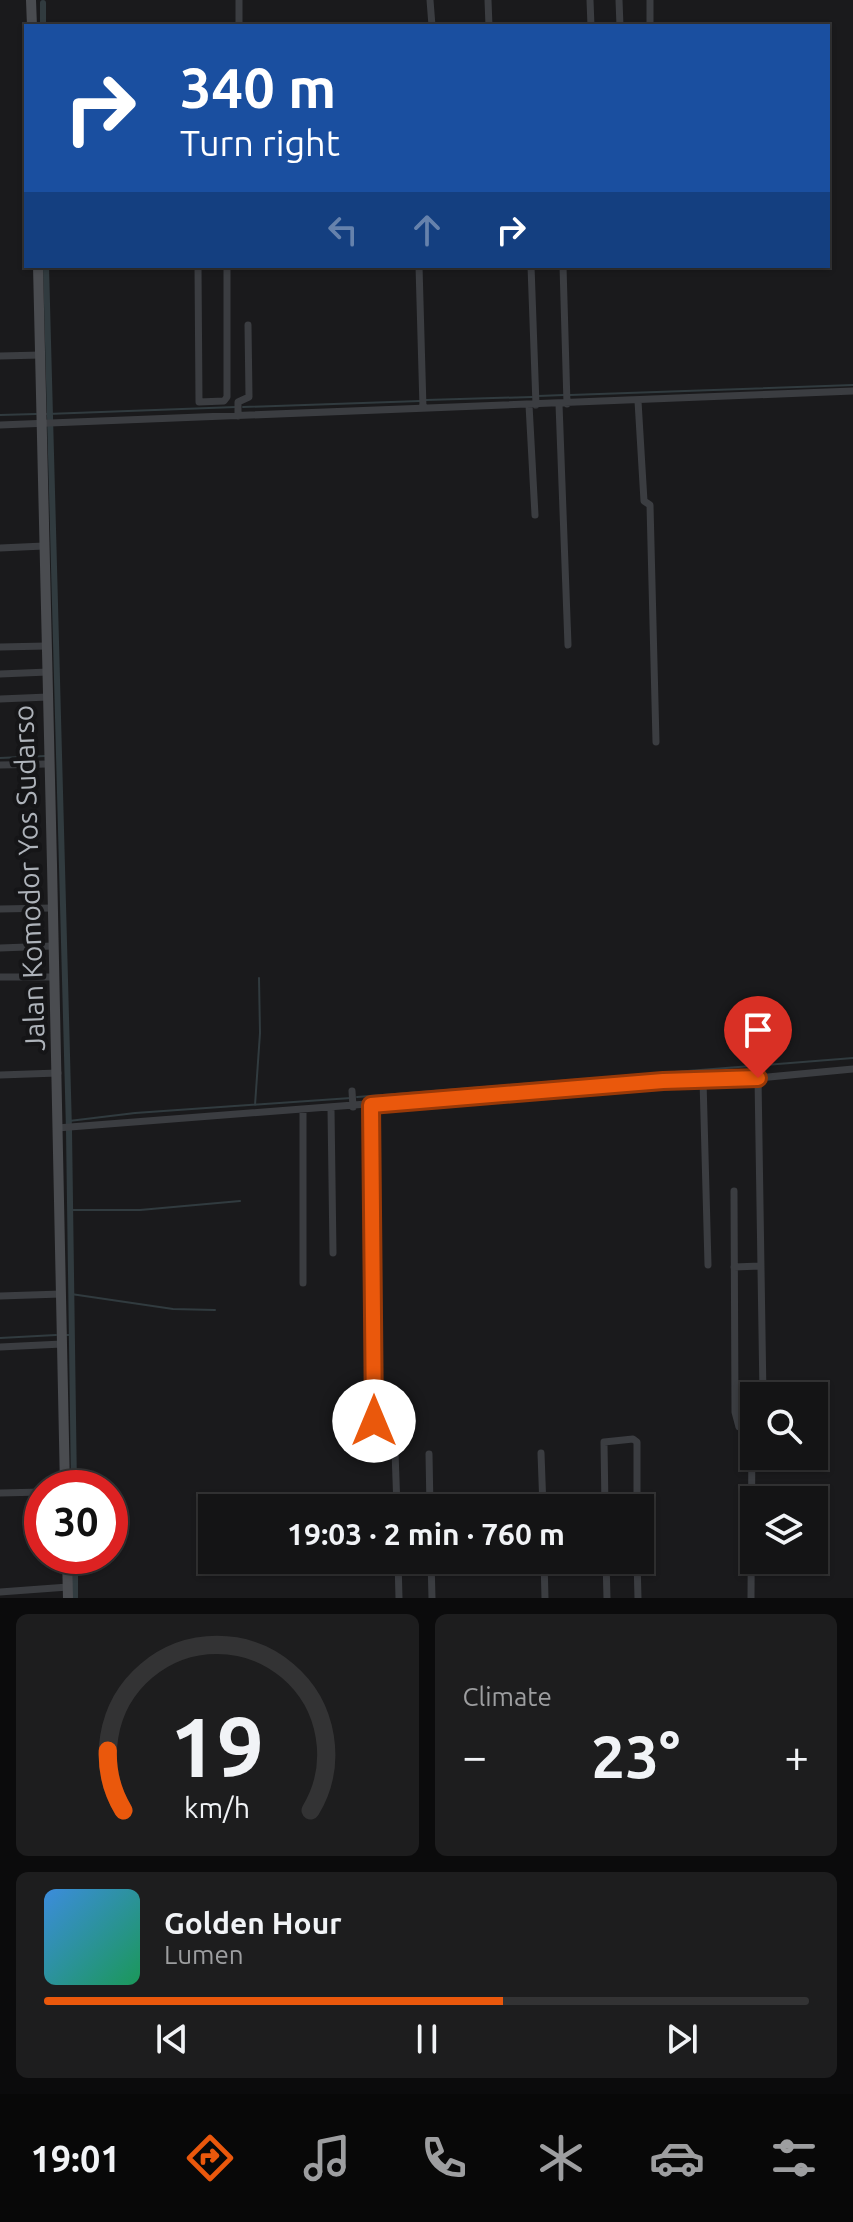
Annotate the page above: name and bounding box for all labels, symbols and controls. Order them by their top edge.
icon: right [48,56,152,160]
text: 340 m [180,56,336,119]
text: Turn right [180,122,340,163]
icon: left [321,208,365,252]
icon: ahead [405,208,449,252]
icon: right [489,208,533,252]
street label: Jalan Komodor Yos Sudarso [7,704,50,1052]
pin [724,996,792,1078]
icon: arrive [736,1008,780,1052]
position arrow [332,1379,416,1463]
map controls [740,1382,828,1574]
button: search [740,1382,828,1470]
speed limit sign: 30 [24,1470,128,1574]
button: layers [740,1486,828,1574]
text: 19:03 · 2 min · 760 m [287,1517,565,1551]
text: Climate [463,1682,552,1711]
text: 19 [170,1699,264,1793]
text: 23° [591,1722,680,1789]
text: − [463,1731,487,1780]
text: + [784,1731,809,1780]
text: km/h [184,1791,250,1823]
text: Golden Hour [164,1906,342,1940]
text: Lumen [164,1940,244,1969]
icon: previous [150,2017,194,2061]
icon: pause [405,2017,449,2061]
icon: next [660,2017,704,2061]
icon: directions [182,2130,238,2186]
icon: music [299,2130,355,2186]
icon: phone [416,2130,472,2186]
icon: climate [533,2130,589,2186]
icon: car [649,2130,705,2186]
icon: filters [766,2130,822,2186]
text: 19:01 [30,2138,121,2179]

